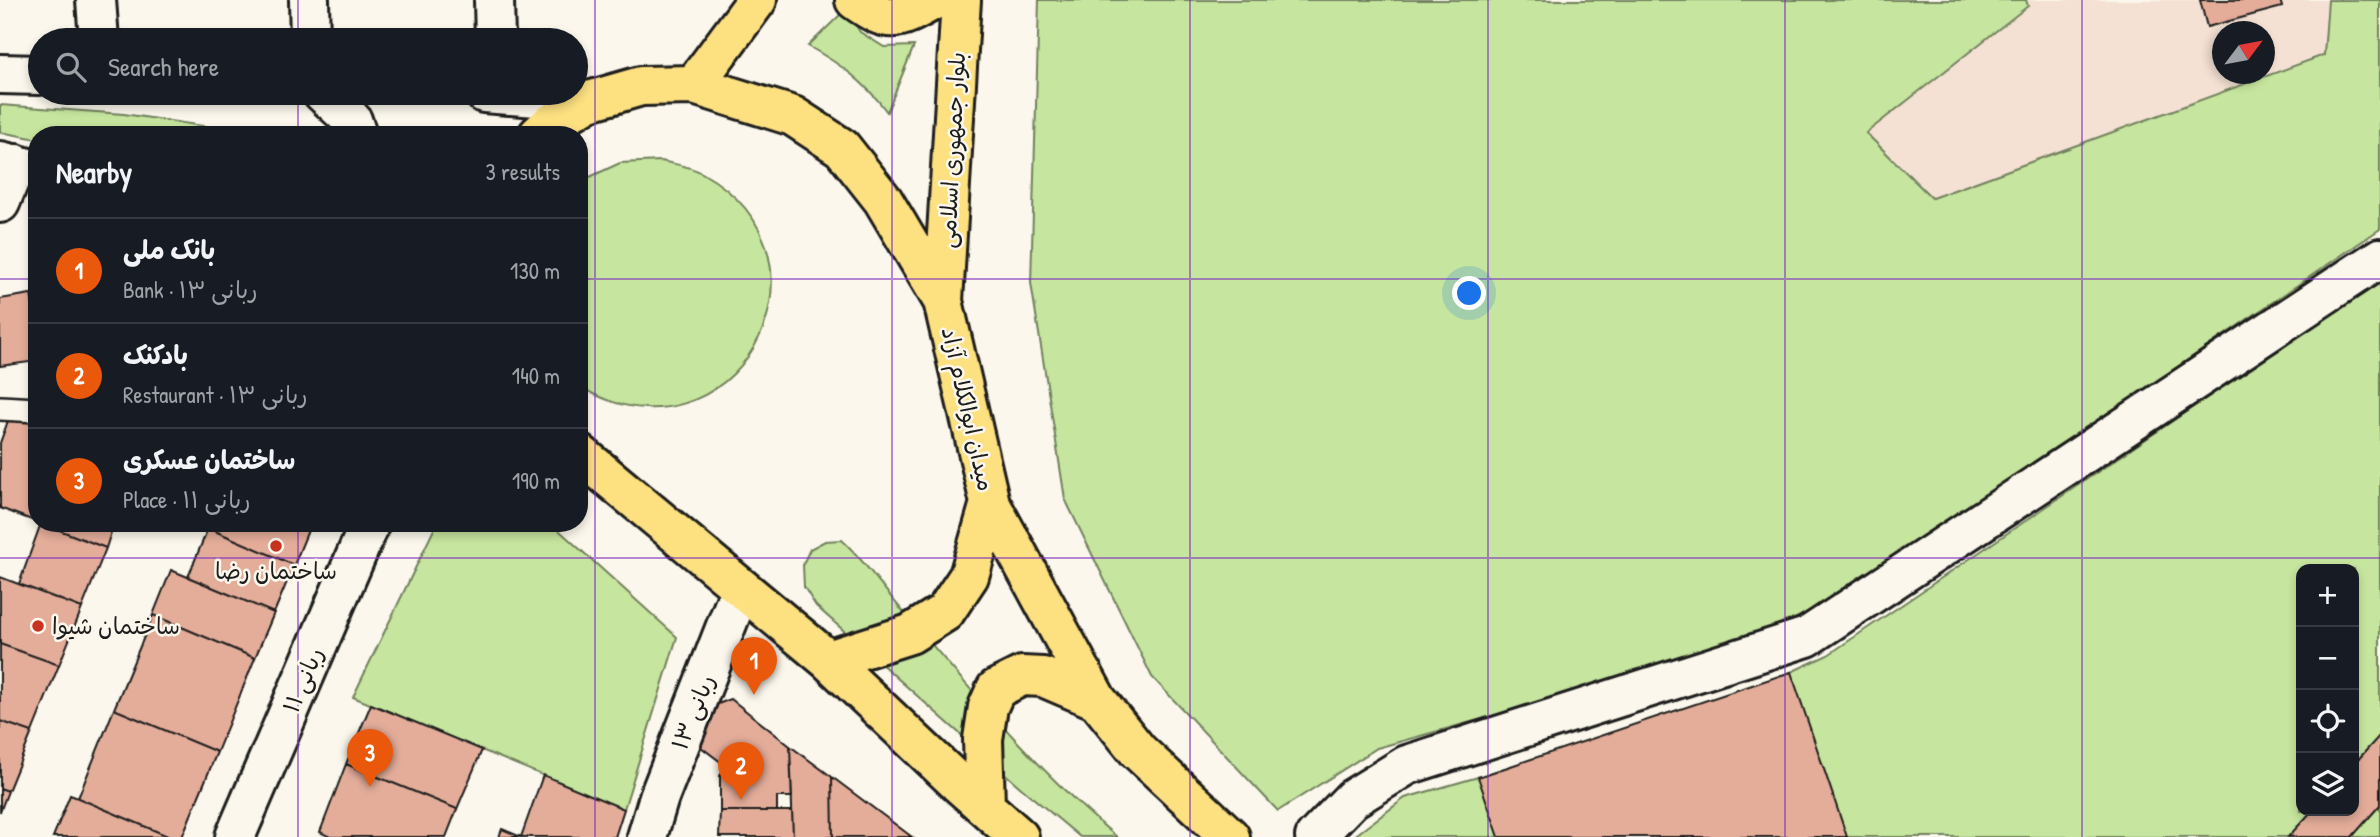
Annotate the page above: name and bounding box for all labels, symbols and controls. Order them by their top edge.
north arrow [2212,21,2275,84]
search box [28,28,588,105]
icon: search [52,48,90,86]
text: Search here [108,49,219,84]
street label: بلوار جمهوری اسلامی [931,51,972,249]
text: Nearby [56,152,132,192]
text: 3 results [485,156,560,187]
text: بانک ملی [123,232,215,267]
text: 1 [75,255,83,286]
text: 130 m [510,255,560,286]
text: Bank · ربانی ۱۳ [123,274,257,305]
your location [1452,276,1486,310]
street label: میدان ابوالکلام آزاد [932,324,1002,495]
text: بادکنک [123,337,188,372]
text: 2 [74,360,84,391]
text: 140 m [512,360,560,391]
text: Restaurant · ربانی ۱۳ [123,379,308,410]
text: ساختمان عسکری [123,442,295,477]
text: 3 [74,465,84,496]
text: 190 m [512,465,560,496]
text: Place · ربانی ۱۱ [123,484,251,515]
marker: ساختمان رضا [268,538,284,554]
place label: ساختمان رضا [215,555,337,586]
map controls [2296,564,2359,816]
button: + [2296,564,2359,627]
place label: ساختمان شیوا [52,610,180,641]
marker: ساختمان شیوا [30,618,46,634]
button: − [2296,627,2359,690]
pin: 1 [731,637,777,695]
street label: ربانی ۱۱ [275,642,330,717]
street label: ربانی ۱۳ [663,670,722,754]
button: locate [2296,690,2359,753]
pin: 3 [347,729,393,787]
pin: 2 [718,742,764,800]
button: layers [2296,753,2359,816]

